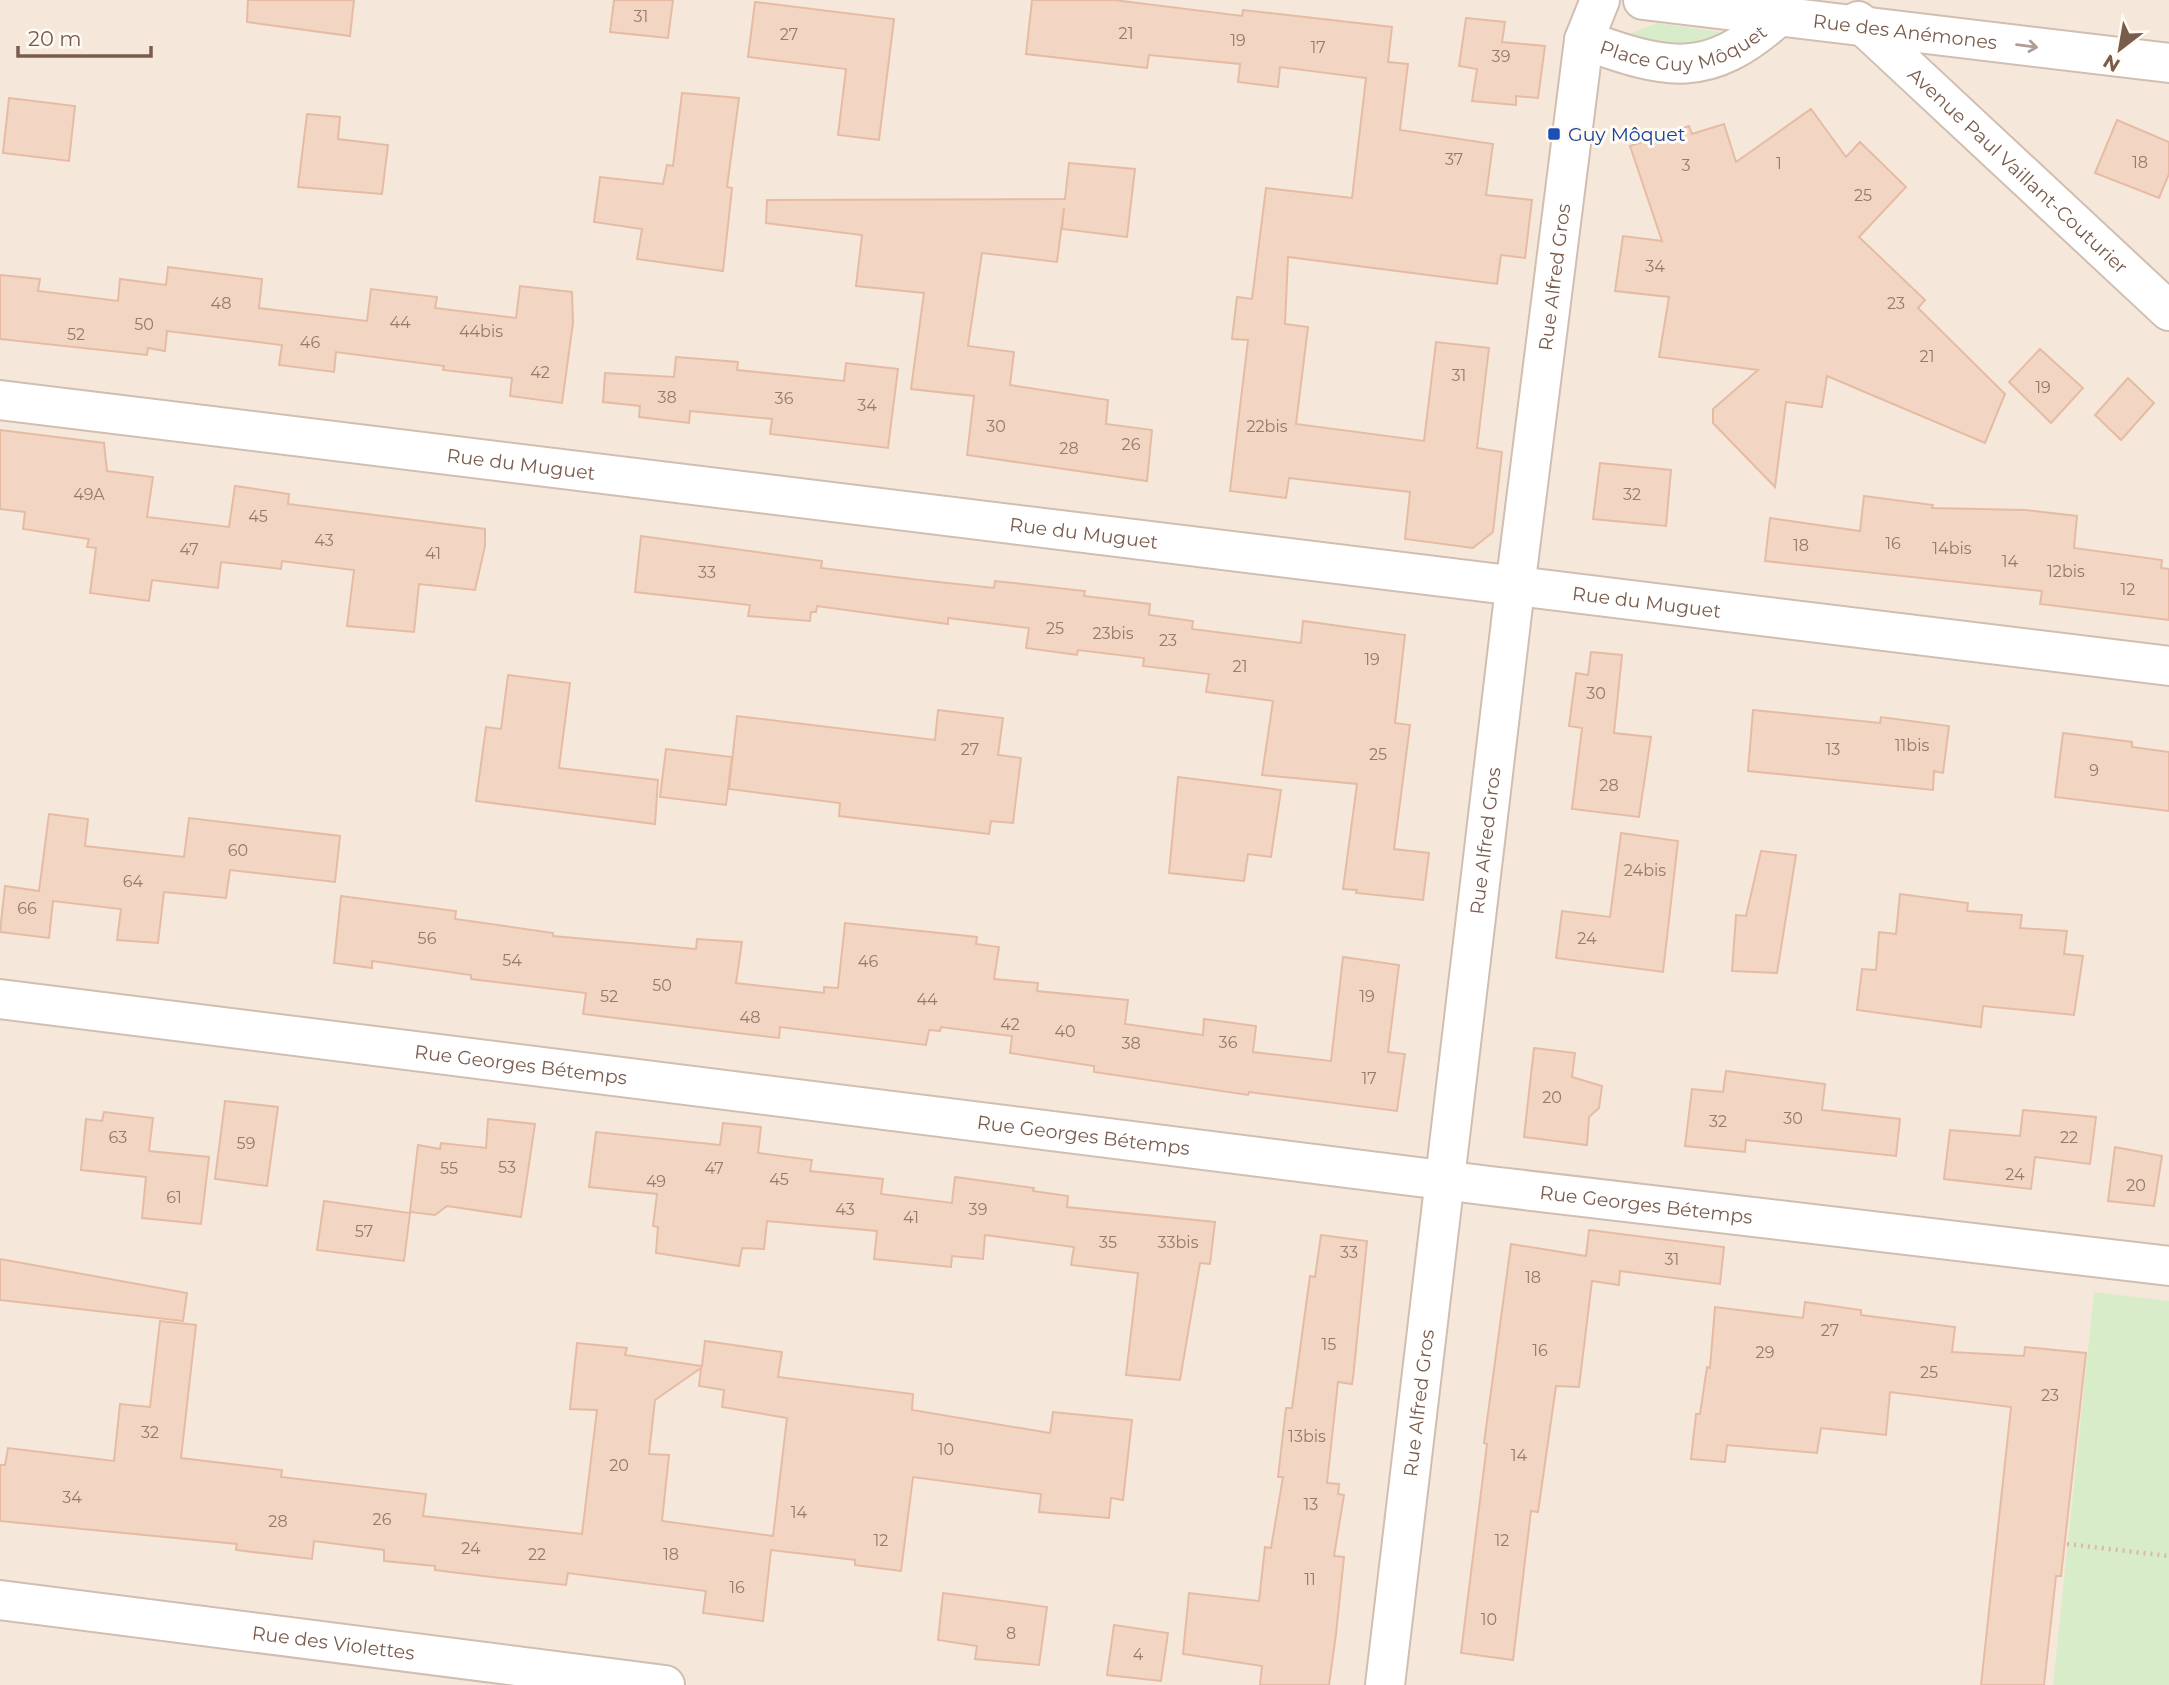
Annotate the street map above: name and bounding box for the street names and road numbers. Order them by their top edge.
street label: Rue des Anémones [1812,9,1998,54]
street label: Place Guy Môquet [1597,20,1772,76]
street label: Avenue Paul Vaillant-Couturier [1903,63,2132,279]
street label: Rue Alfred Gros [1534,202,1575,352]
street label: Rue du Muguet [445,444,597,485]
street label: Rue du Muguet [1008,513,1160,554]
street label: Rue du Muguet [1571,582,1723,623]
street label: Rue Alfred Gros [1465,766,1506,916]
street label: Rue Georges Bétemps [413,1040,629,1090]
street label: Rue Georges Bétemps [976,1111,1191,1160]
street label: Rue Georges Bétemps [1538,1181,1754,1229]
street label: Rue Alfred Gros [1399,1328,1439,1478]
street label: Rue des Violettes [251,1621,416,1665]

